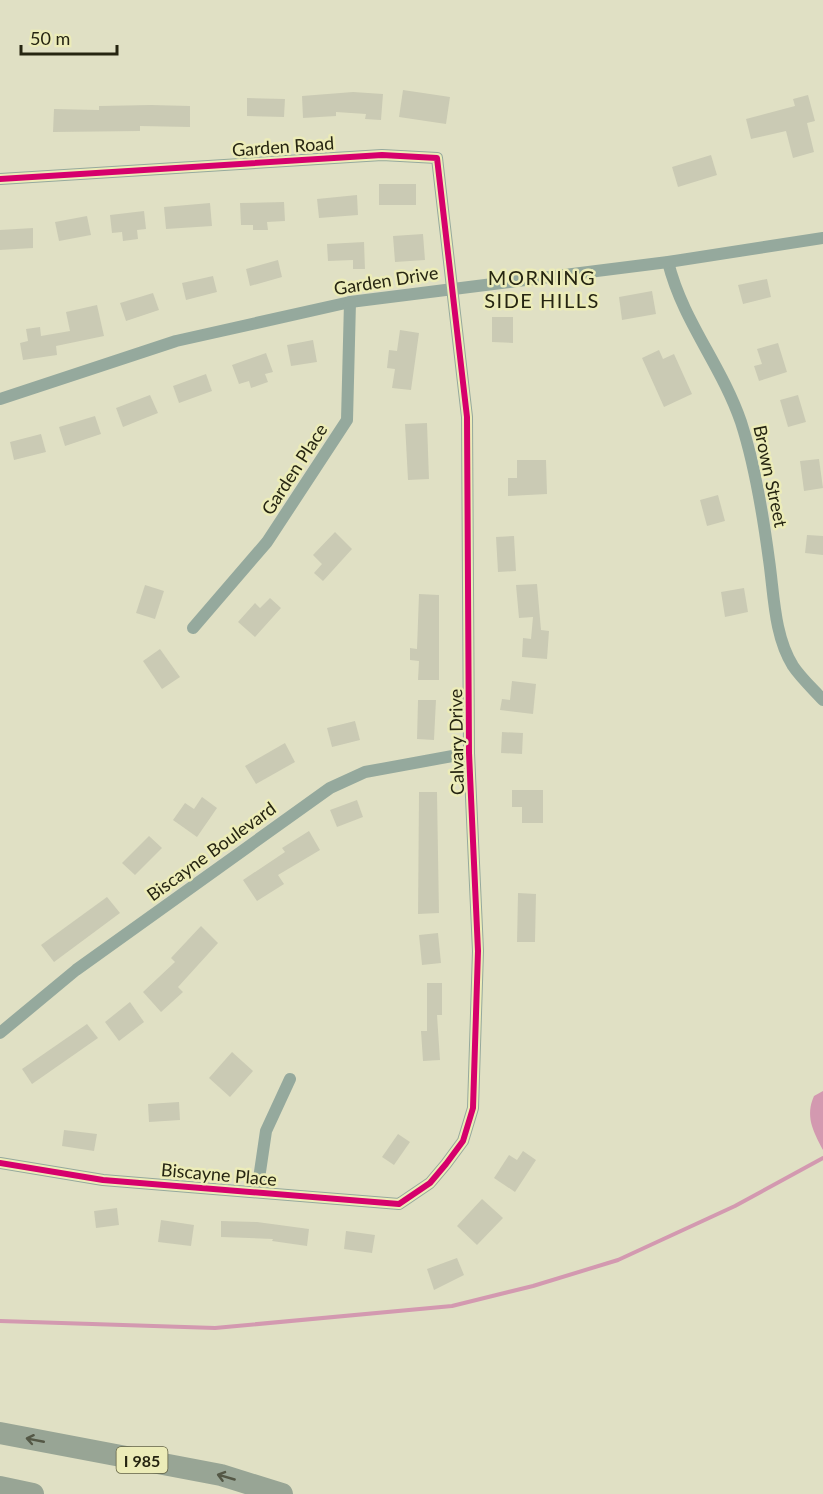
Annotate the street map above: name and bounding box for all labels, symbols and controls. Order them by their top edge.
scale bar [21,18,117,56]
text: 50 m [30,27,70,49]
street label: Garden Road [231,131,335,161]
street label: Garden Drive [332,261,440,299]
district label: MORNING SIDE HILLS [484,265,600,312]
street label: Garden Place [256,419,332,519]
street label: Brown Street [749,423,793,530]
street label: Calvary Drive [444,689,468,795]
street label: Biscayne Boulevard [142,797,280,905]
street label: Biscayne Place [160,1158,278,1190]
one-way arrow [25,1434,45,1445]
road number: I 985 [116,1447,168,1473]
one-way arrow [217,1471,236,1482]

